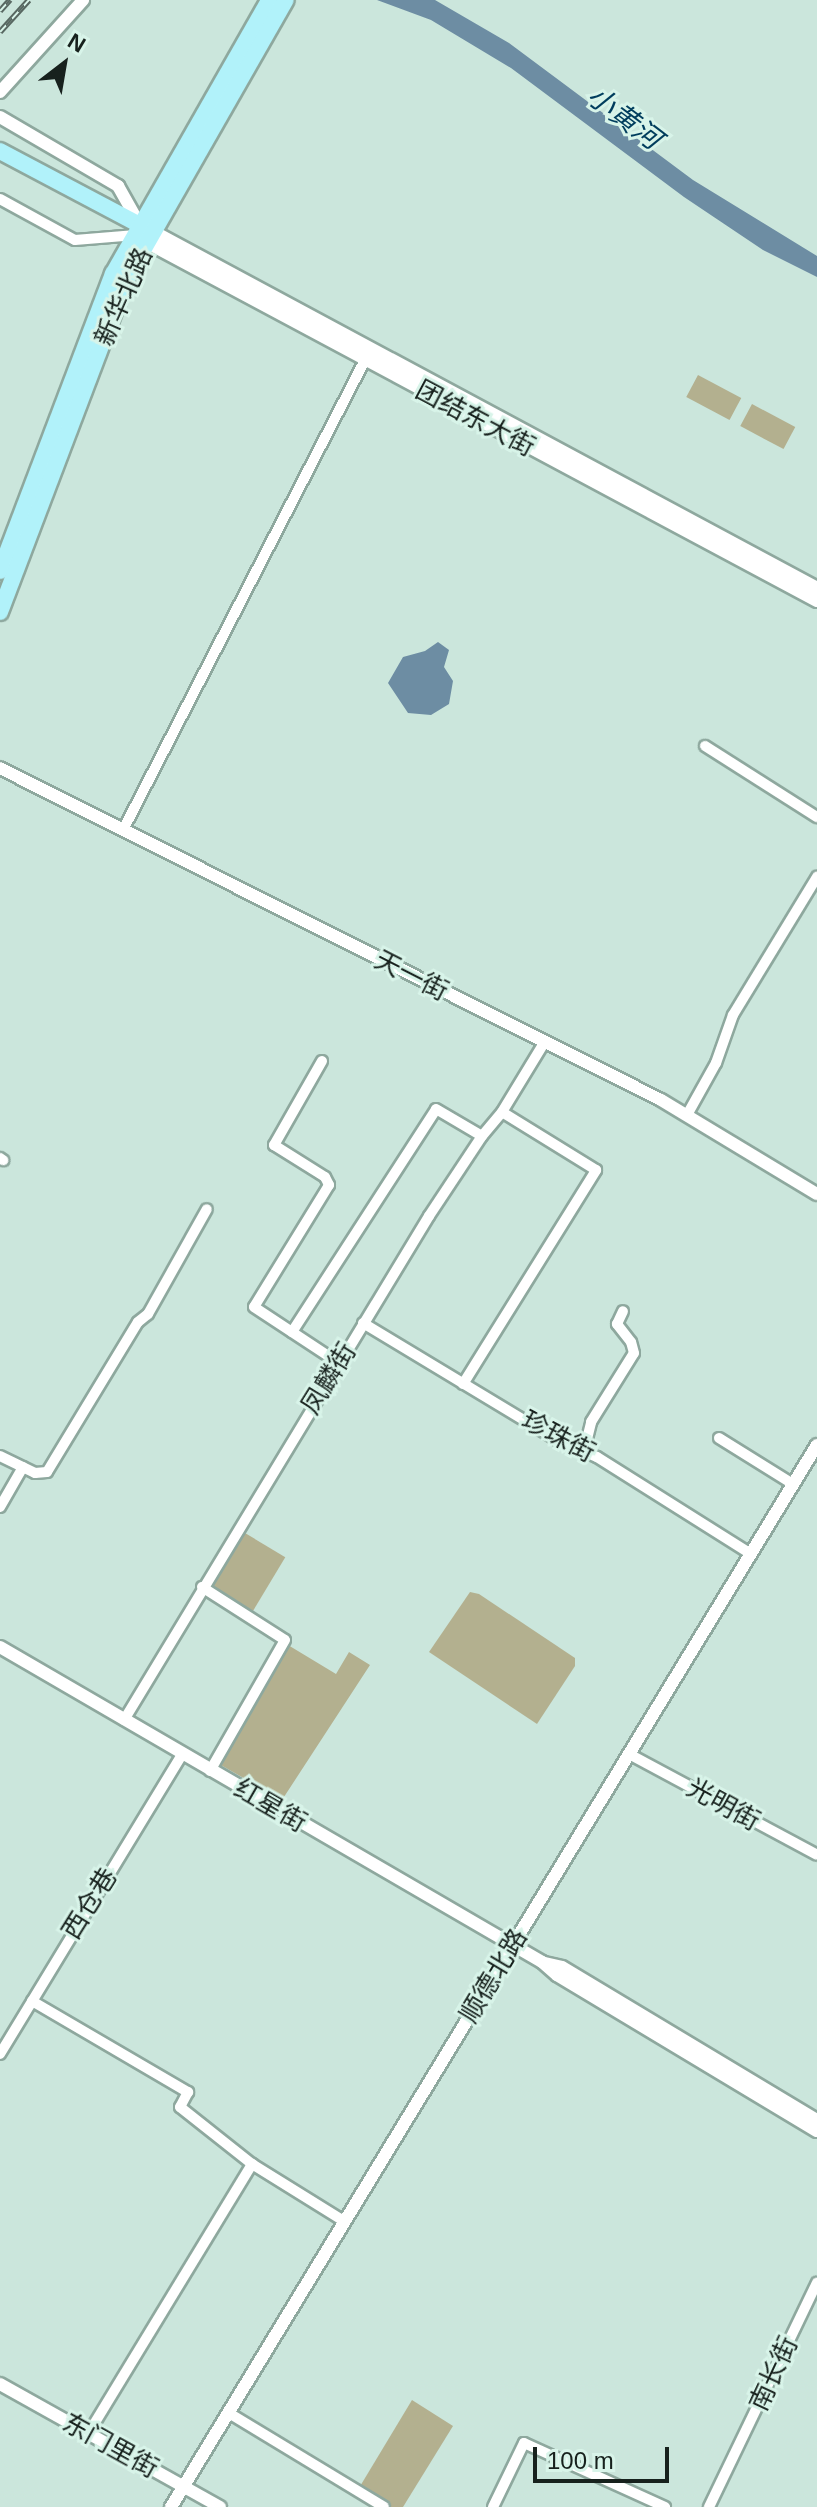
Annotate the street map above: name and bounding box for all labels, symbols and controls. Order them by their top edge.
north arrow [24,24,104,104]
text: N [63,28,90,58]
water label: 小黄河 [580,79,668,157]
street label: 新华北路 [89,243,159,351]
street label: 团结东大街 [410,375,540,463]
street label: 天一街 [369,944,453,1008]
street label: 凤麟街 [295,1338,363,1420]
street label: 珍珠街 [516,1405,600,1469]
street label: 光明街 [681,1772,765,1838]
street label: 红星街 [228,1773,312,1839]
street label: 西仓巷 [56,1863,124,1945]
street label: 顺德北路 [454,1923,534,2029]
street label: 南长街 [743,2332,805,2416]
street label: 东门里街 [57,2407,163,2485]
scale bar [537,2431,673,2481]
text: 100 m [547,2447,614,2474]

